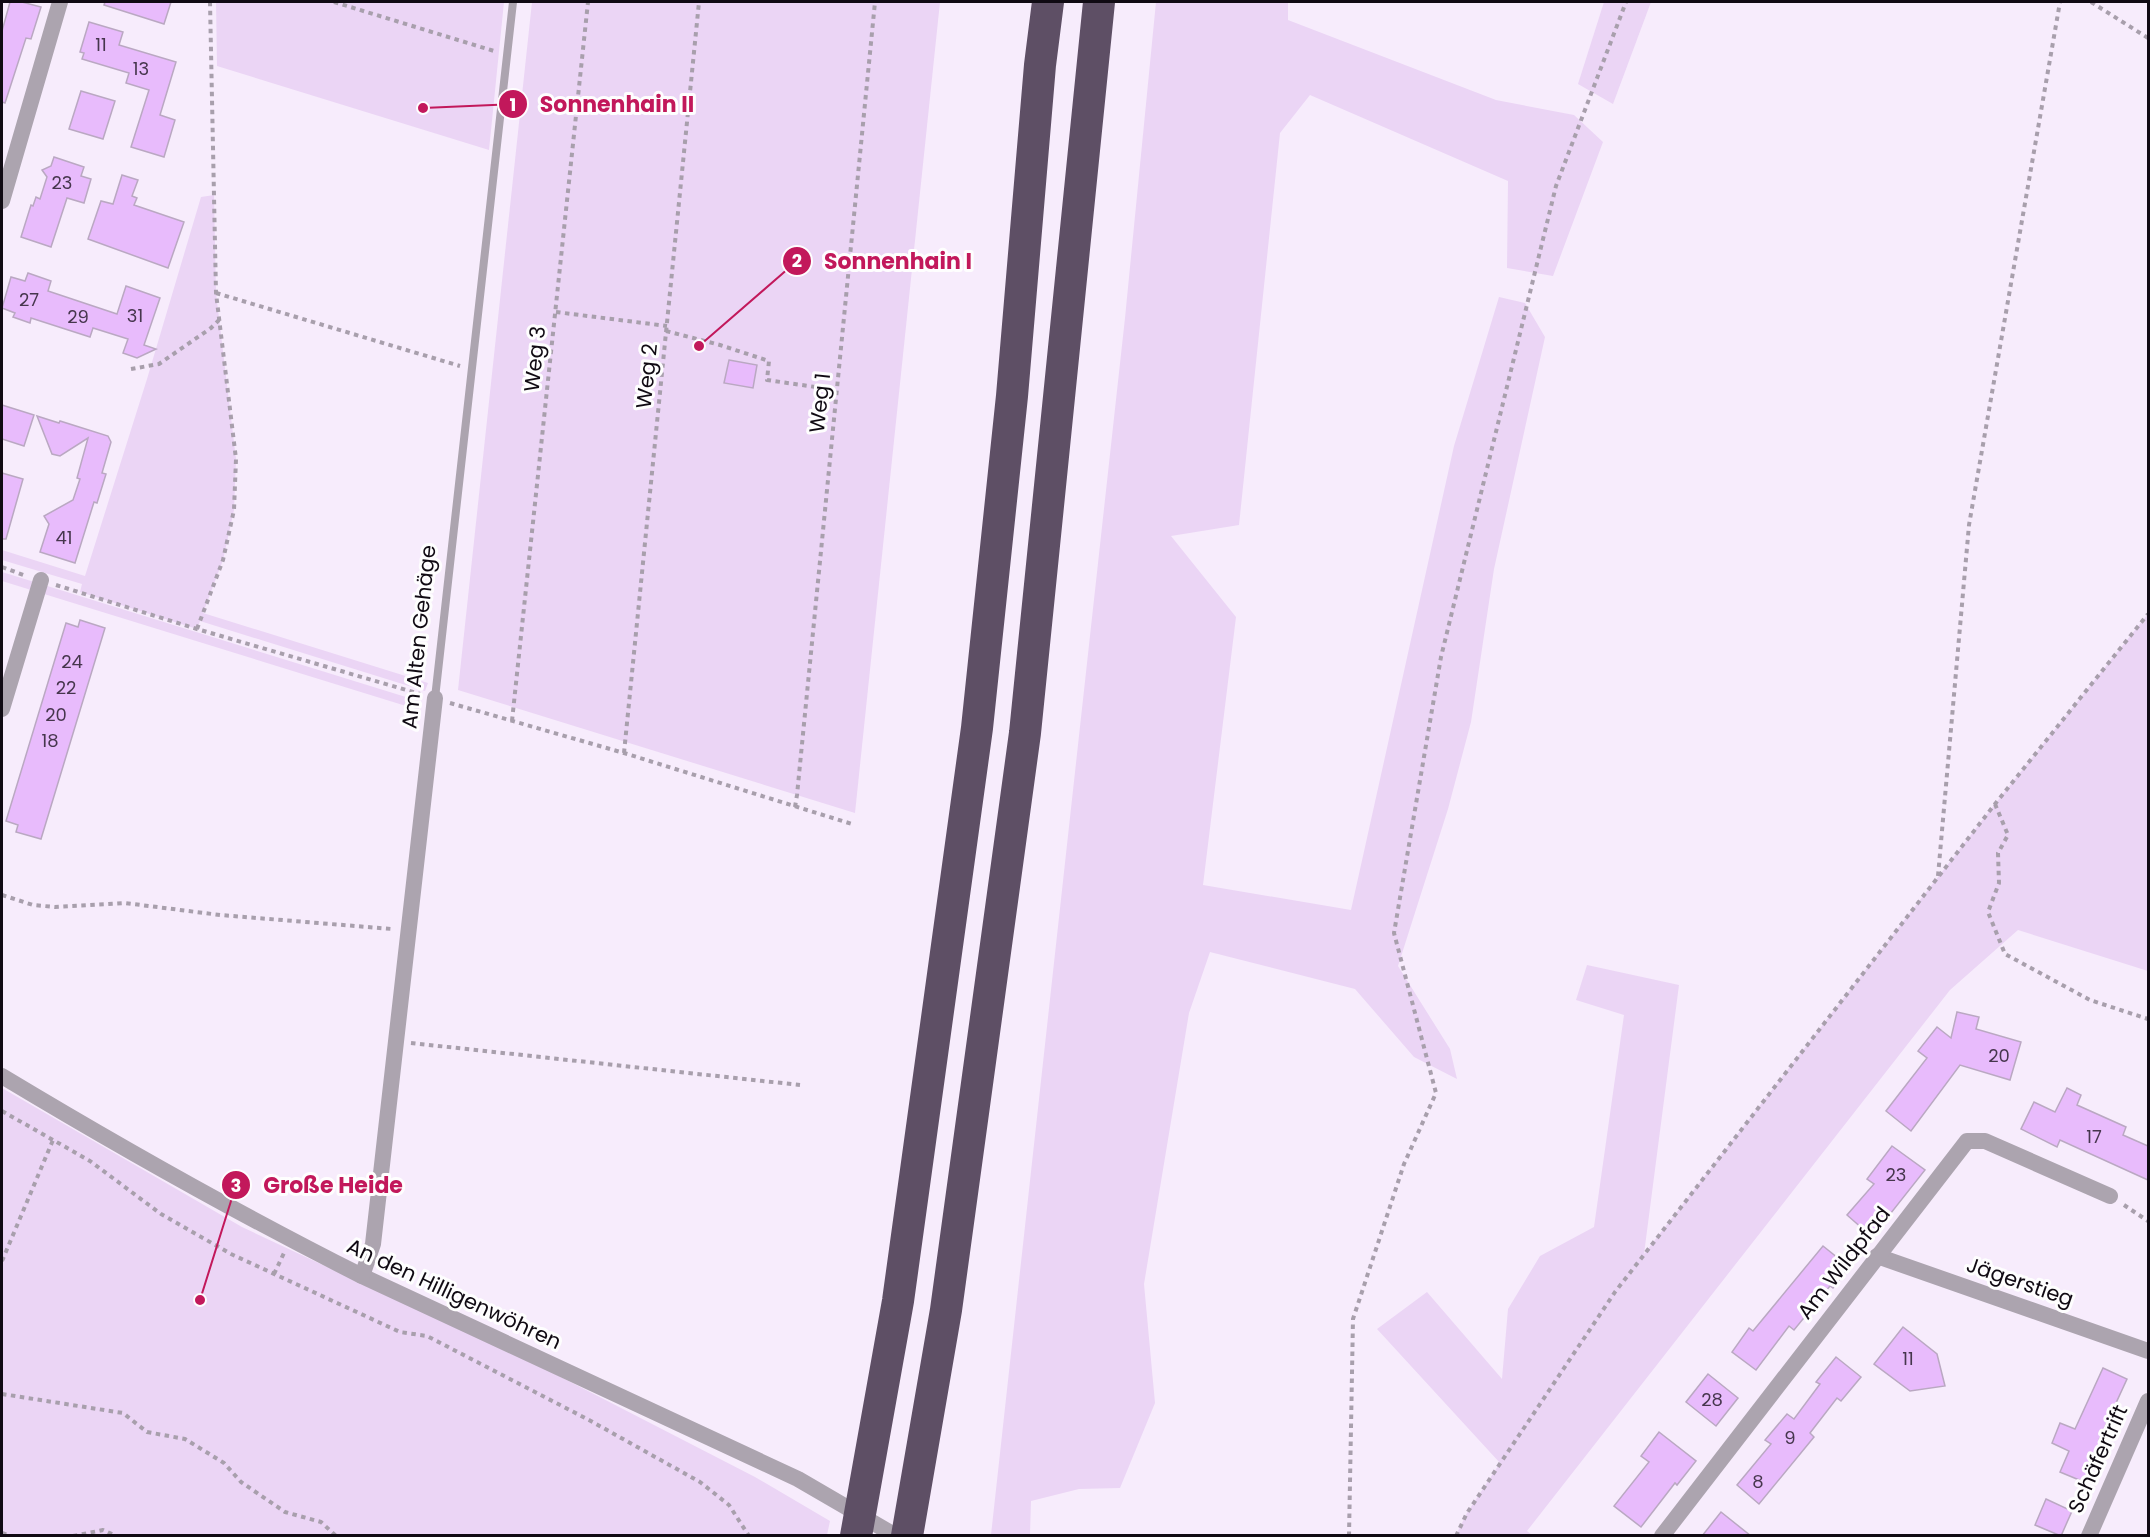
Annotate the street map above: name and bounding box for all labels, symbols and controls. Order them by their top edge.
house number: 11 [95,32,107,57]
house number: 13 [133,56,149,81]
callout: Sonnenhain II [498,84,706,124]
text: Sonnenhain II [540,89,694,120]
text: 1 [510,92,516,117]
house number: 23 [52,170,72,195]
callout: Sonnenhain I [782,241,984,281]
text: Sonnenhain I [824,246,972,277]
text: 2 [792,248,802,273]
house number: 27 [19,287,39,312]
house number: 31 [127,303,143,328]
house number: 29 [67,304,89,329]
street label: Weg 3 [517,325,552,393]
street label: Weg 2 [629,342,664,410]
street label: Weg 1 [802,372,837,434]
house number: 41 [55,525,73,550]
street label: Am Alten Gehäge [394,544,443,730]
house number: 24 [61,649,83,674]
house number: 22 [56,675,76,700]
house number: 20 [45,702,67,727]
house number: 18 [41,728,59,753]
house number: 20 [1988,1043,2010,1068]
house number: 17 [2086,1124,2102,1149]
house number: 23 [1886,1162,1906,1187]
callout: Große Heide [221,1165,415,1205]
text: Große Heide [263,1170,403,1201]
text: 3 [231,1173,241,1198]
street label: Am Wildpfad [1790,1200,1897,1325]
street label: An den Hilligenwöhren [342,1231,566,1356]
street label: Jägerstieg [1963,1250,2078,1313]
house number: 11 [1902,1346,1914,1371]
house number: 28 [1701,1387,1723,1412]
street label: Schäfertrift [2061,1400,2134,1518]
house number: 9 [1784,1425,1796,1450]
house number: 8 [1752,1469,1764,1494]

